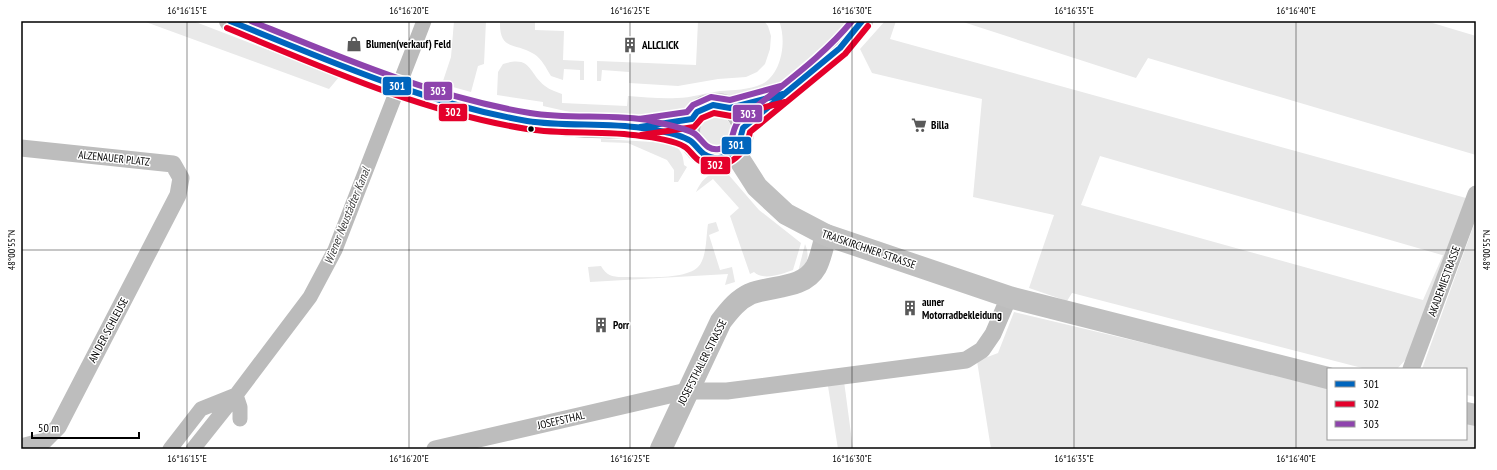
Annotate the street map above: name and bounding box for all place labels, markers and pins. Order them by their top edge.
shop icon: Blumen(verkauf) Feld [345,35,363,53]
building icon: ALLCLICK [621,36,639,54]
place label: Blumen(verkauf) Feld [366,37,451,51]
place label: ALLCLICK [641,38,679,52]
supermarket icon: Billa [910,116,928,134]
place label: Billa [931,118,949,132]
unlabelled marker [526,124,536,134]
place label: auner Motorradbekleidung [922,295,1002,322]
building icon: auner Motorradbekleidung [901,299,919,317]
building icon: Porr [592,316,610,334]
place label: Porr [613,318,630,332]

